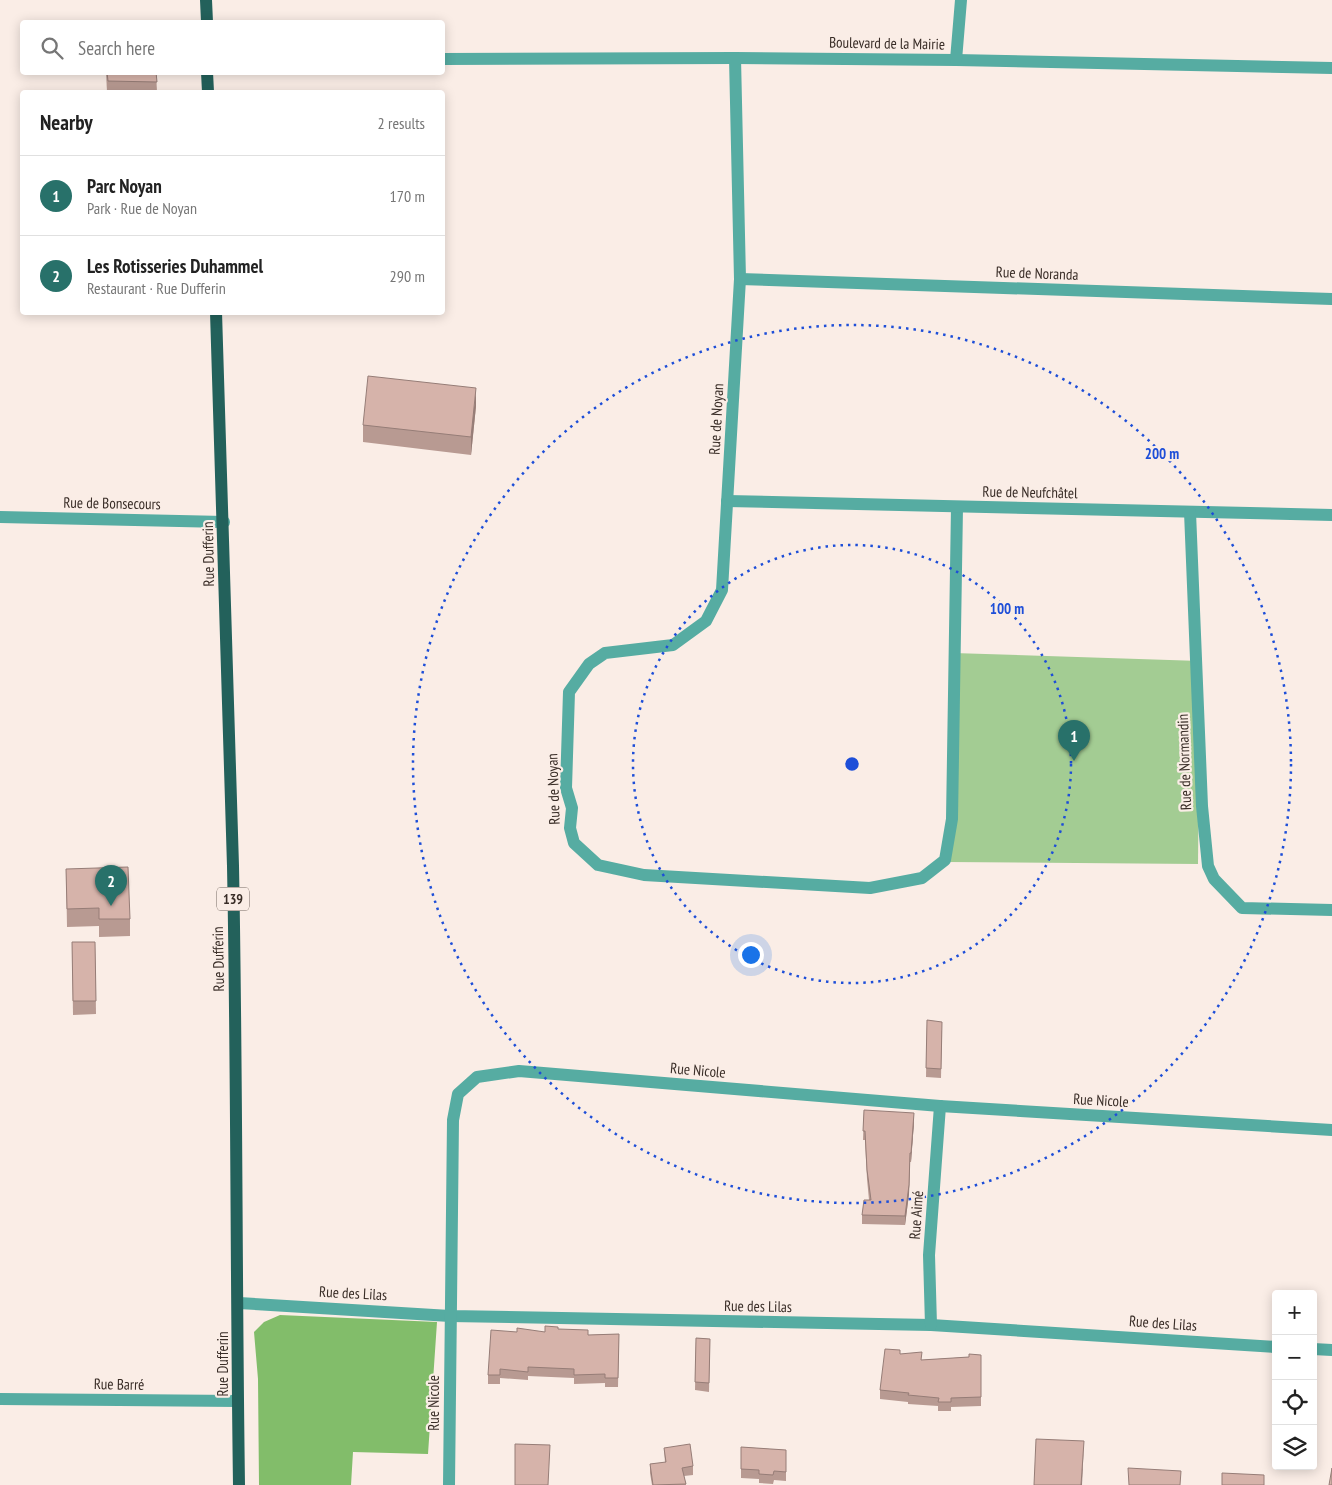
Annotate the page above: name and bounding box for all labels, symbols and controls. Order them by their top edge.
search box [20,20,445,75]
street label: Boulevard de la Mairie [829,32,945,54]
icon: search [38,34,66,62]
text: Search here [78,36,155,60]
text: Nearby [40,109,93,136]
text: 2 results [378,113,425,133]
text: Parc Noyan [87,174,162,198]
text: 1 [52,186,60,206]
text: 170 m [390,186,425,206]
text: Park · Rue de Noyan [87,198,197,218]
text: Les Rotisseries Duhammel [87,254,263,278]
street label: Rue de Noranda [995,262,1079,284]
text: 2 [52,266,60,286]
text: 290 m [390,266,425,286]
text: Restaurant · Rue Dufferin [87,278,226,298]
street label: Rue de Noyan [705,383,727,455]
text: 200 m [1145,444,1179,463]
street label: Rue de Neufchâtel [982,482,1078,502]
street label: Rue de Bonsecours [63,493,161,513]
street label: Rue Dufferin [198,521,218,587]
text: 100 m [990,599,1024,618]
street label: Rue de Normandin [1173,714,1195,810]
pin: 1 [1058,720,1090,761]
street label: Rue de Noyan [542,753,564,825]
centre of rings [843,755,861,773]
pin: 2 [95,865,127,906]
road number: 139 [217,888,249,911]
street label: Rue Dufferin [208,926,228,992]
your location [738,942,764,968]
street label: Rue Nicole [669,1058,727,1082]
street label: Rue Nicole [1073,1089,1129,1111]
street label: Rue Aimé [905,1190,927,1240]
street label: Rue des Lilas [319,1282,387,1304]
map controls [1272,1290,1317,1470]
button: + [1272,1290,1317,1335]
street label: Rue des Lilas [724,1296,792,1316]
street label: Rue des Lilas [1128,1311,1198,1335]
street label: Rue Dufferin [213,1331,232,1397]
button: − [1272,1335,1317,1380]
street label: Rue Barré [94,1374,144,1394]
street label: Rue Nicole [424,1375,443,1431]
button: locate [1272,1380,1317,1425]
button: layers [1272,1425,1317,1470]

